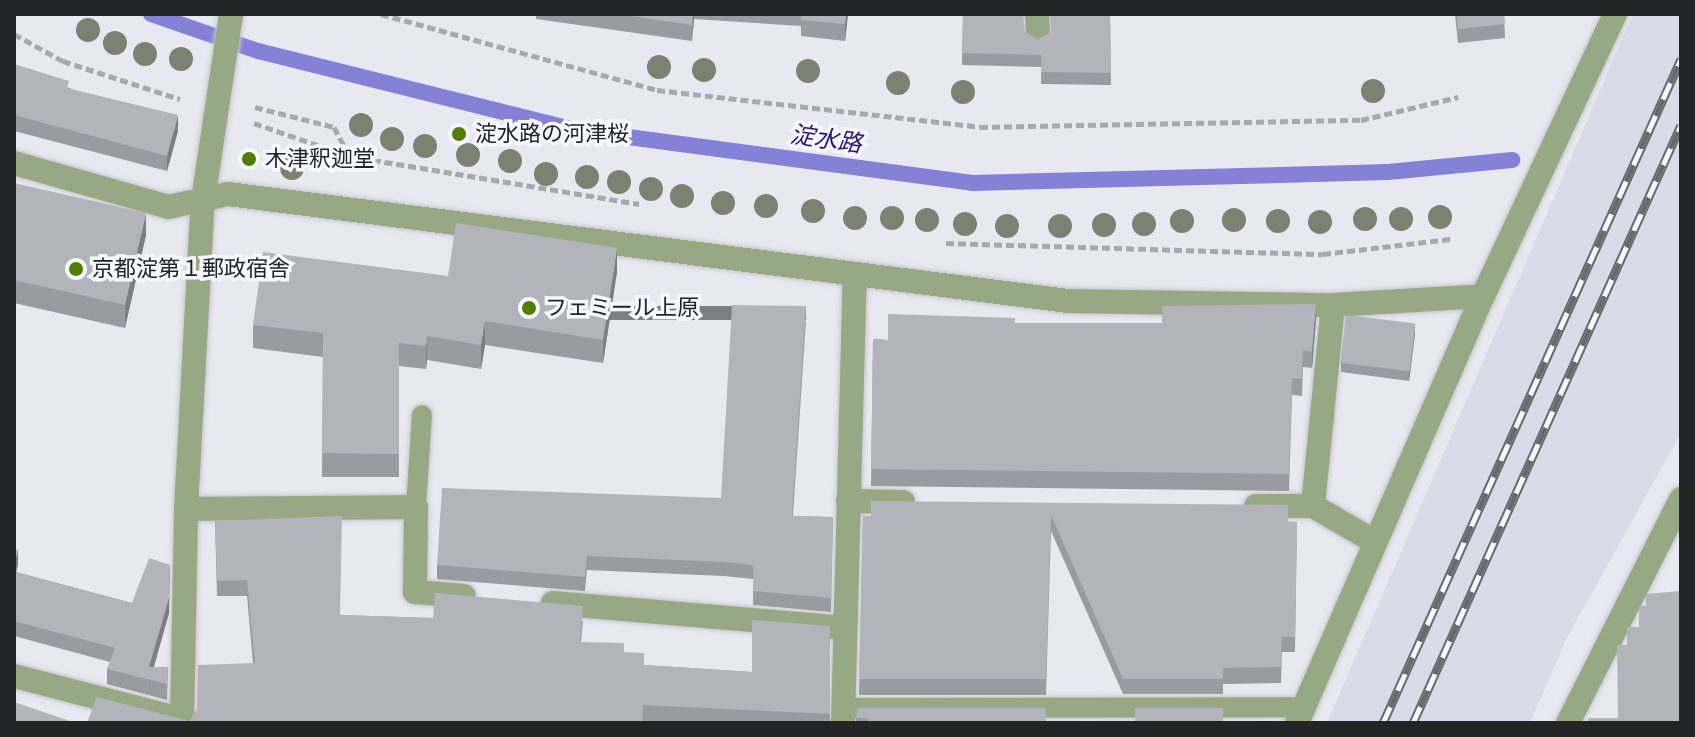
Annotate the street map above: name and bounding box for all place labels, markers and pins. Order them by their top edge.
place label: 淀水路の河津桜 [475,121,629,147]
marker: 淀水路の河津桜 [450,125,468,143]
place label: 木津釈迦堂 [265,146,375,172]
marker: 木津釈迦堂 [240,150,258,168]
place label: 京都淀第１郵政宿舎 [92,256,290,282]
marker: 京都淀第１郵政宿舎 [67,260,85,278]
place label: フェミール上原 [545,295,699,321]
marker: フェミール上原 [520,299,538,317]

